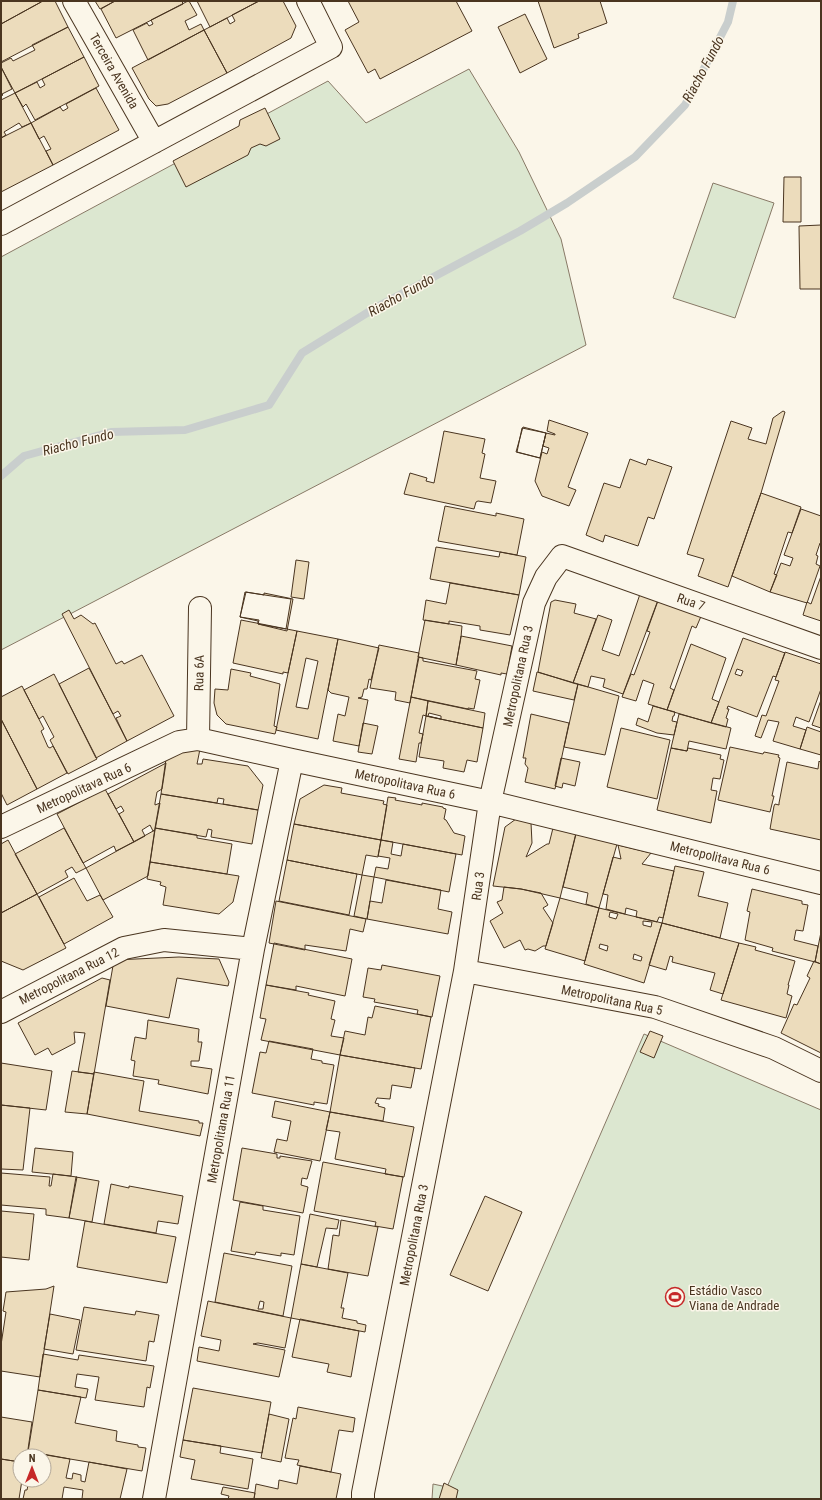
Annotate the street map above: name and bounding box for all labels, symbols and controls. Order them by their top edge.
street label: Terceira Avenida [86,31,142,111]
water label: Riacho Fundo [679,33,727,105]
water label: Riacho Fundo [365,270,437,320]
water label: Riacho Fundo [41,425,115,459]
street label: Rua 7 [675,590,707,614]
street label: Metropolitana Rua 3 [500,624,536,728]
street label: Rua 6A [191,654,207,691]
street label: Metropolitava Rua 6 [34,760,134,816]
street label: Metropolitava Rua 6 [353,766,457,802]
street label: Metropolitava Rua 6 [668,838,772,878]
street label: Rua 3 [469,871,487,901]
street label: Metropolitana Rua 12 [17,944,121,1008]
street label: Metropolitana Rua 5 [560,982,664,1018]
street label: Metropolitana Rua 11 [204,1074,238,1184]
street label: Metropolitana Rua 3 [397,1183,431,1287]
place label: Estádio Vasco Viana de Andrade [689,1283,779,1313]
sports icon: Estádio Vasco Viana de Andrade [664,1286,686,1308]
north arrow [12,1448,52,1488]
text: N [29,1452,36,1465]

